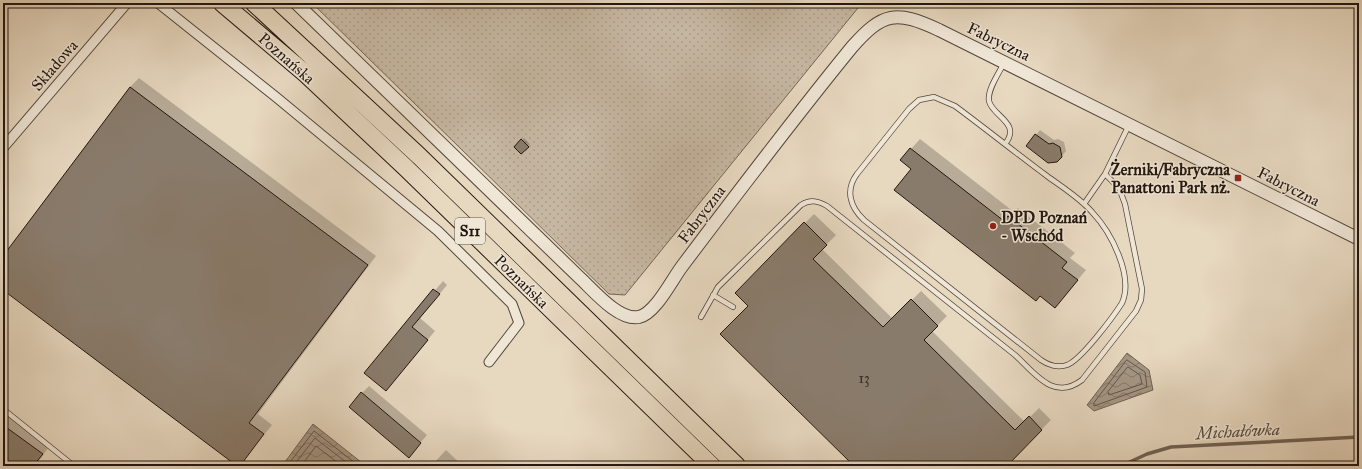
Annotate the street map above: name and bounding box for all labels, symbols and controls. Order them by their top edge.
street label: Fabryczna [964,18,1033,65]
street label: Poznańska [255,29,319,88]
street label: Składowa [27,36,82,95]
place label: Żerniki/Fabryczna Panattoni Park nż. [1111,158,1231,197]
street label: Fabryczna [1254,163,1323,210]
marker: Żerniki/Fabryczna Panattoni Park nż. [1233,173,1243,183]
street label: Fabryczna [674,181,729,247]
place label: DPD Poznań - Wschód [1001,208,1087,245]
road number: S11 [455,218,485,244]
marker: DPD Poznań - Wschód [988,221,998,231]
street label: Poznańska [490,251,553,312]
house number: 13 [858,370,870,387]
water label: Michałówka [1193,419,1281,444]

